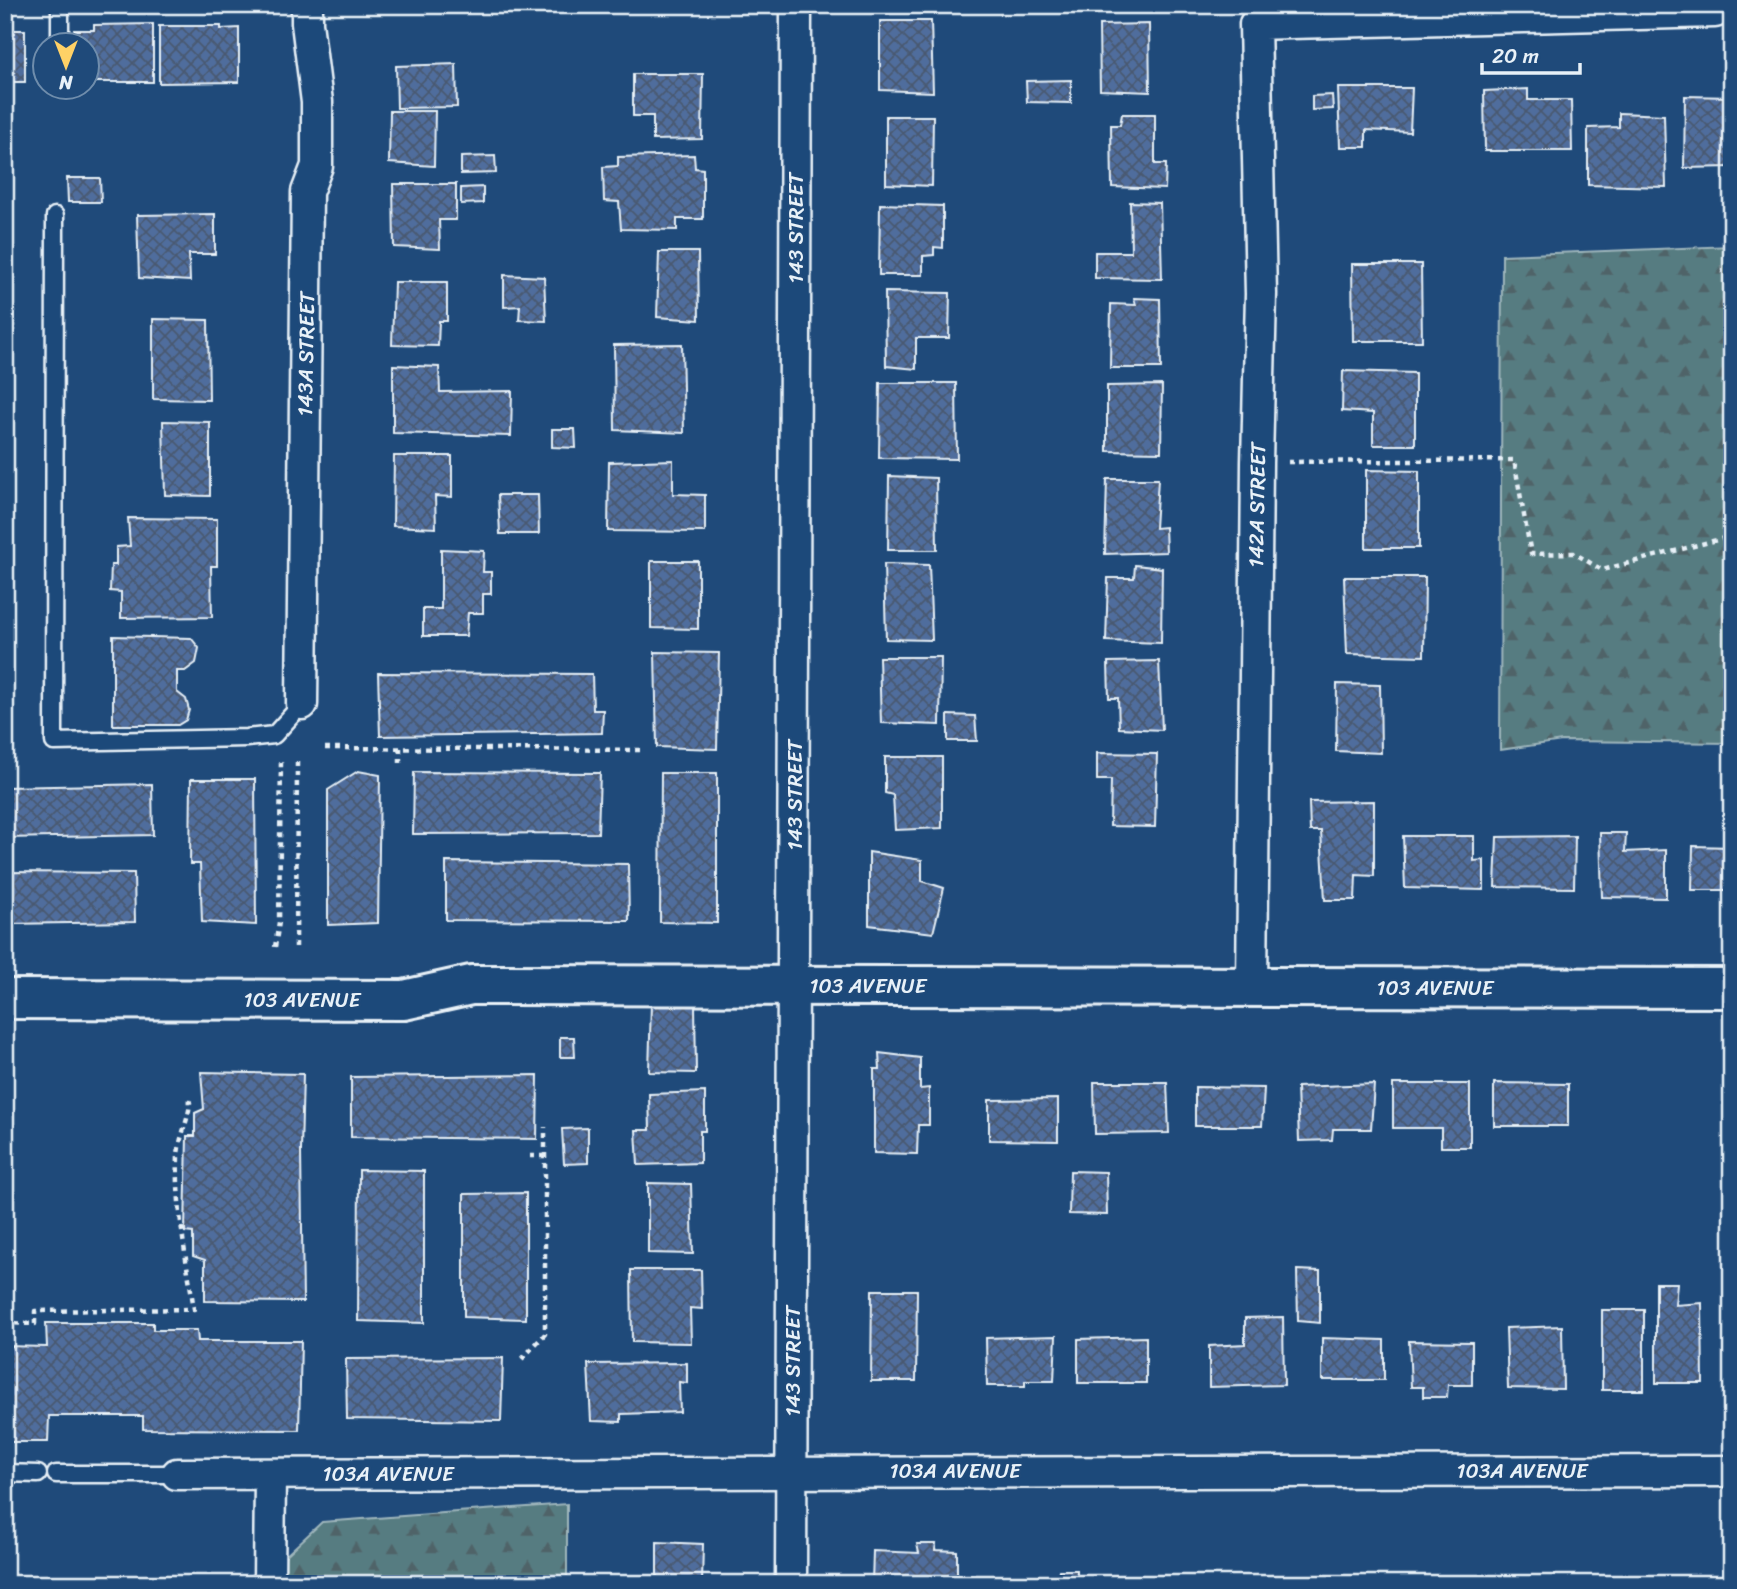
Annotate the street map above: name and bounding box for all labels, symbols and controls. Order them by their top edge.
north arrow [32,32,102,102]
scale bar [1482,32,1580,76]
text: 20 m [1492,37,1539,75]
text: N [59,66,74,99]
street label: 143 STREET [777,171,815,283]
street label: 143A STREET [286,290,326,417]
street label: 142A STREET [1237,441,1277,568]
street label: 143 STREET [776,738,814,850]
street label: 103 AVENUE [810,967,928,1005]
street label: 103 AVENUE [1377,969,1495,1007]
street label: 103 AVENUE [244,981,362,1019]
street label: 143 STREET [774,1304,812,1416]
street label: 103A AVENUE [889,1452,1022,1490]
street label: 103A AVENUE [1456,1452,1589,1490]
street label: 103A AVENUE [322,1455,455,1493]

